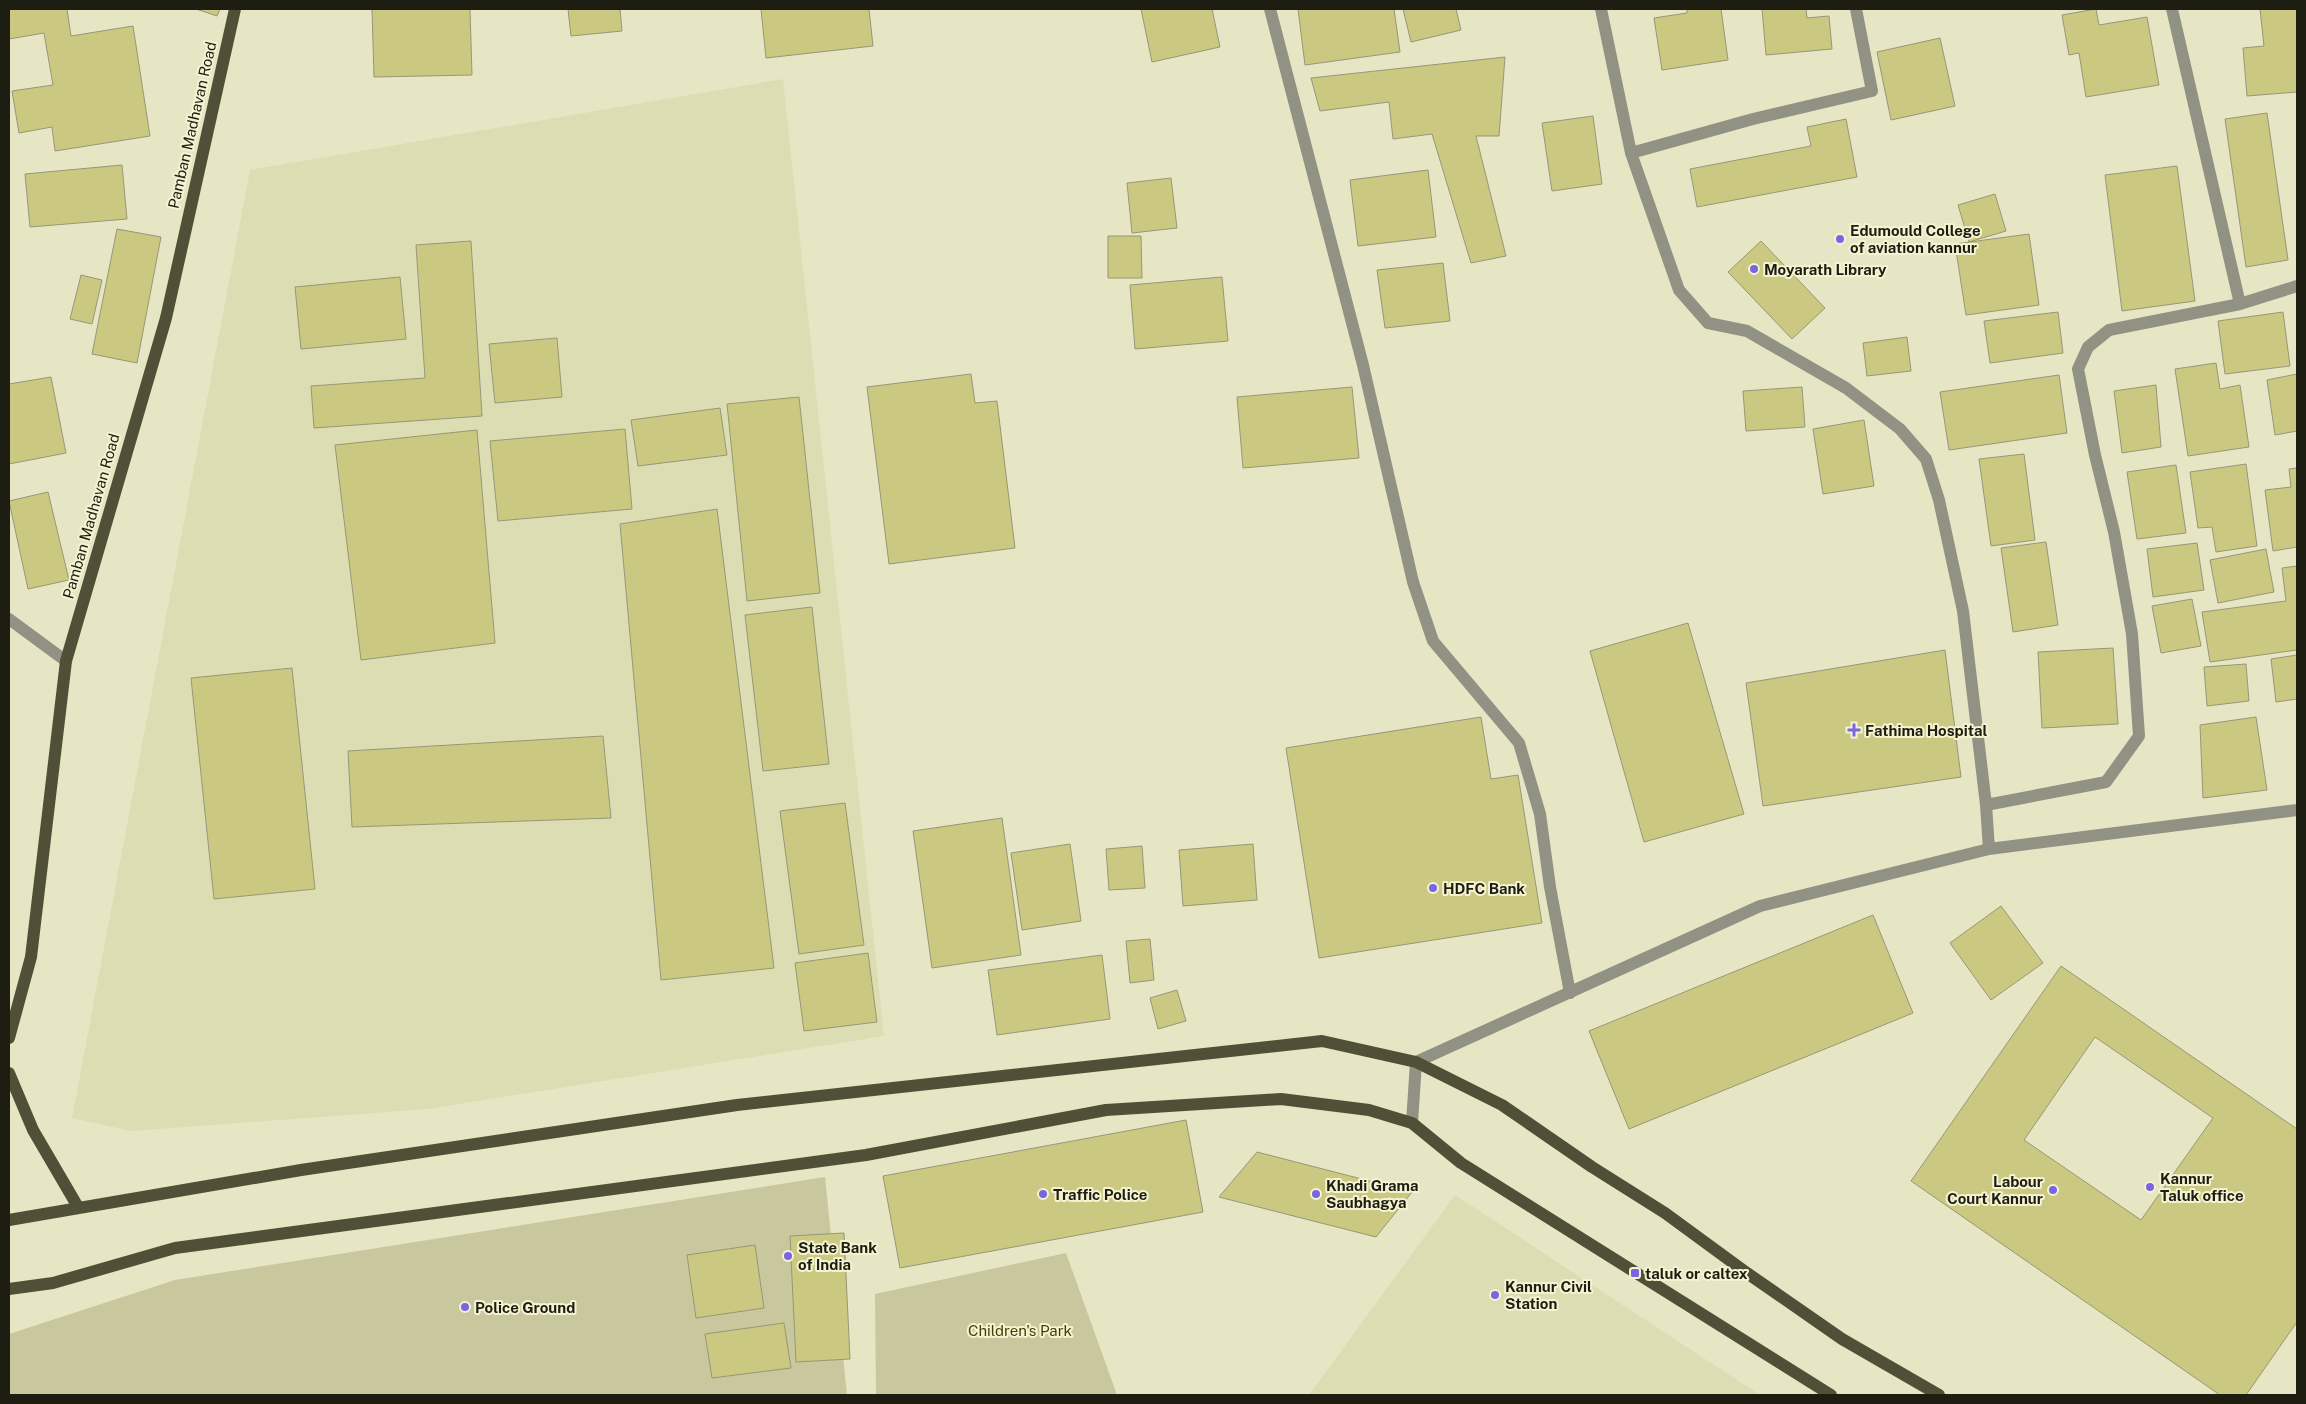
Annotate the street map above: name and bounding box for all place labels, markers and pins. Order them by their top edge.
place label: Edumould College of aviation kannur [1850,222,1981,256]
marker: Edumould College of aviation kannur [1834,233,1846,245]
place label: Moyarath Library [1764,261,1887,278]
marker: Moyarath Library [1748,263,1760,275]
place label: Fathima Hospital [1865,722,1987,739]
marker: Fathima Hospital [1847,723,1861,737]
place label: HDFC Bank [1443,880,1525,897]
marker: HDFC Bank [1427,882,1439,894]
place label: Kannur Taluk office [2160,1170,2244,1204]
place label: Labour Court Kannur [1947,1173,2043,1207]
place label: Khadi Grama Saubhagya [1326,1177,1418,1211]
marker: Kannur Taluk office [2144,1181,2156,1193]
marker: Labour Court Kannur [2047,1184,2059,1196]
place label: Traffic Police [1053,1186,1148,1203]
marker: Traffic Police [1037,1188,1049,1200]
marker: Khadi Grama Saubhagya [1310,1188,1322,1200]
place label: State Bank of India [798,1239,877,1273]
marker: State Bank of India [782,1250,794,1262]
place label: taluk or caltex [1645,1265,1748,1282]
marker: taluk or caltex [1629,1267,1641,1279]
place label: Kannur Civil Station [1505,1278,1592,1312]
marker: Kannur Civil Station [1489,1289,1501,1301]
place label: Police Ground [475,1299,575,1316]
marker: Police Ground [459,1301,471,1313]

